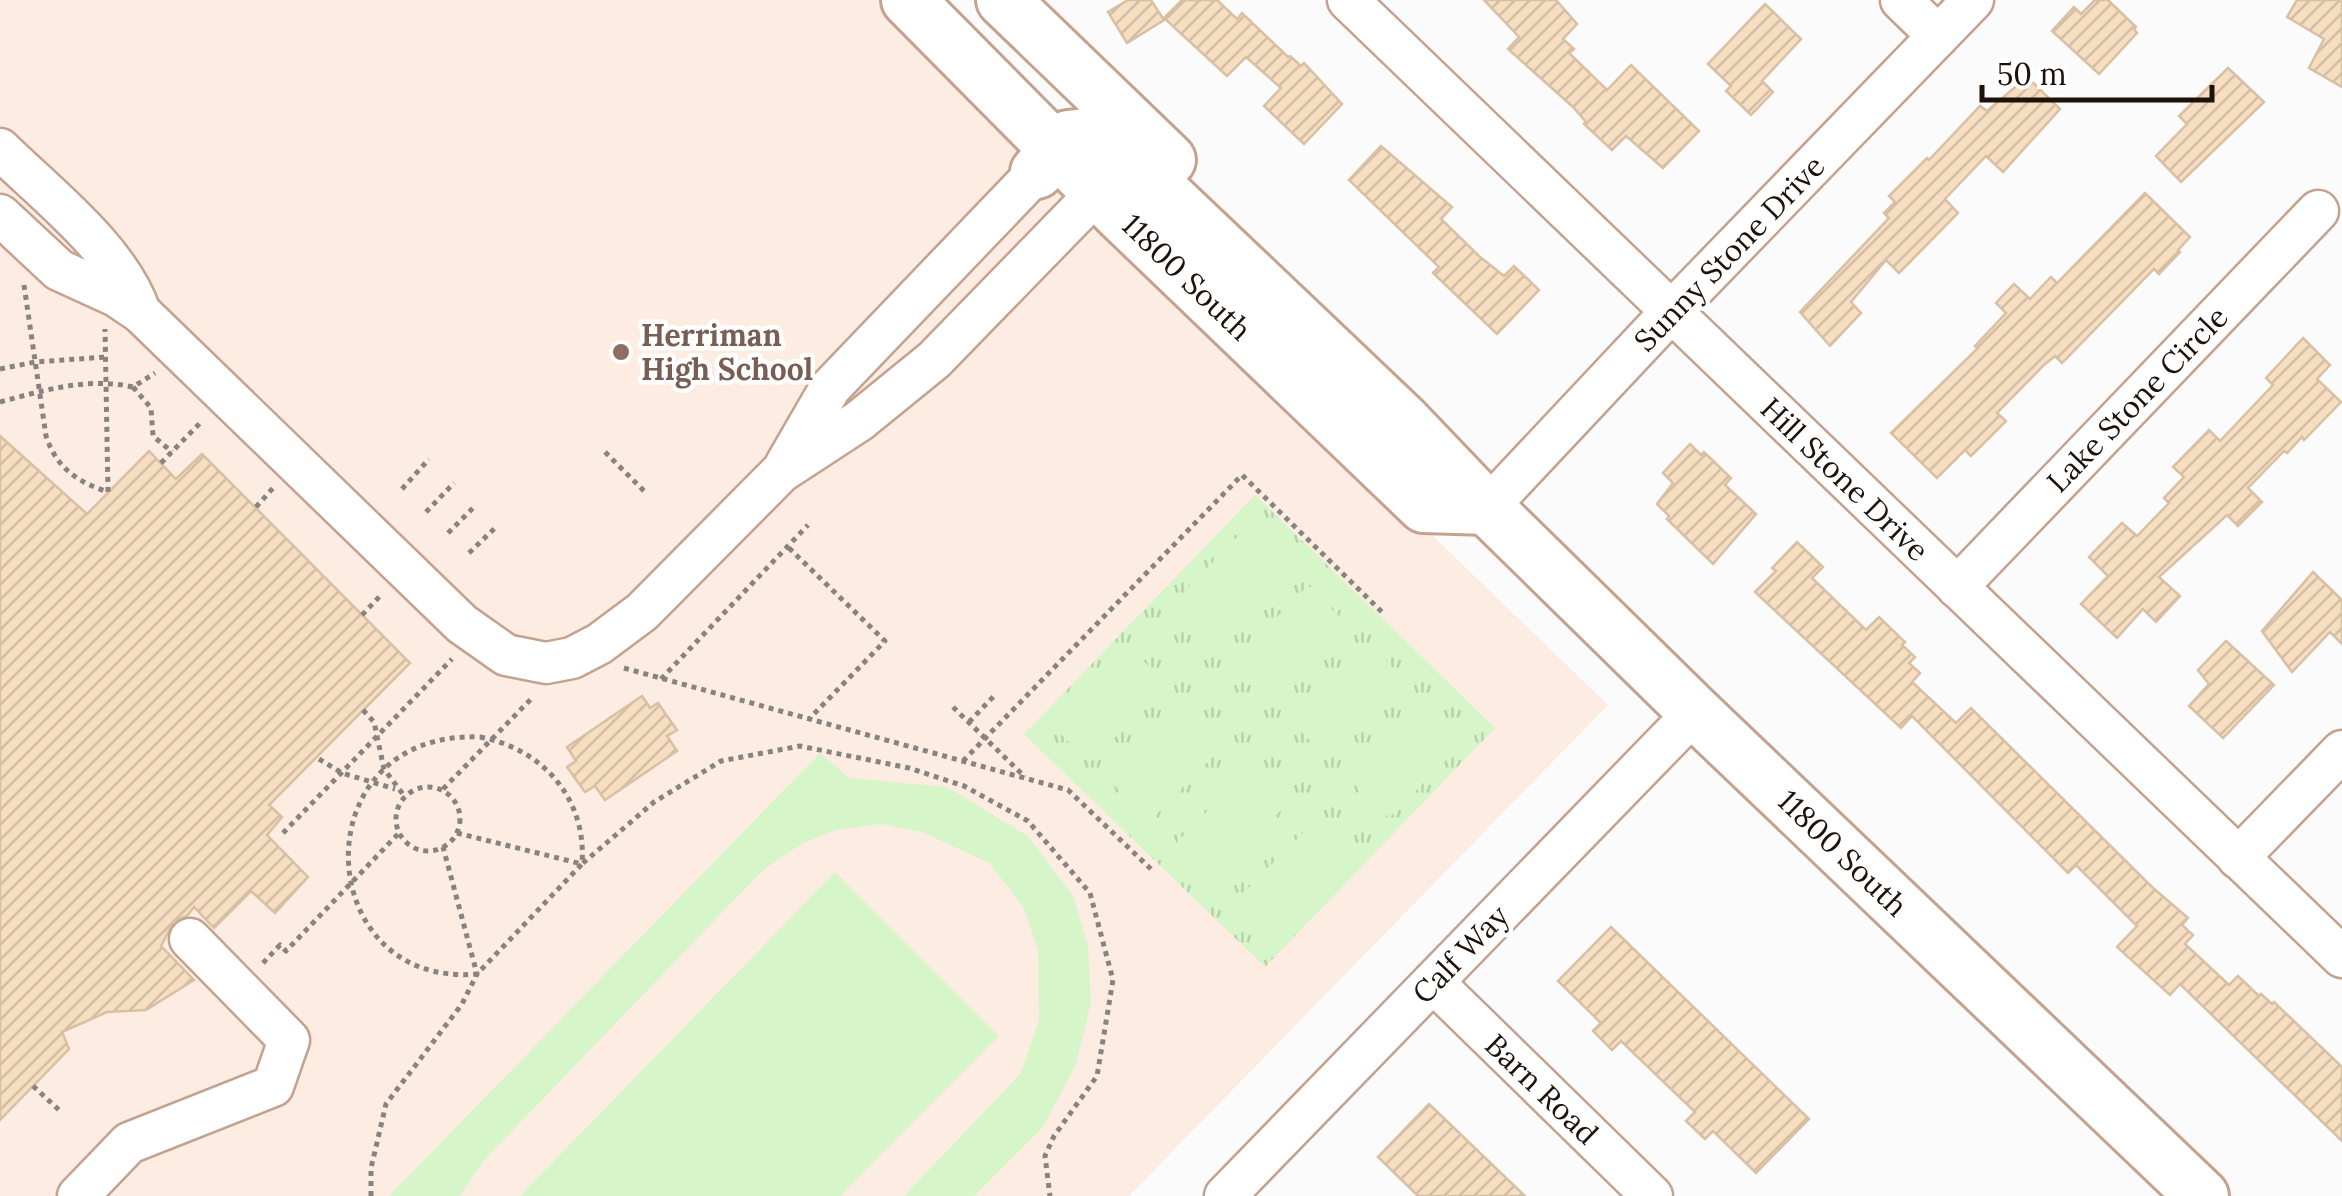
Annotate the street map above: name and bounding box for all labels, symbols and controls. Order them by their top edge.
scale bar [1982,40,2212,102]
text: 50 m [1997,55,2067,93]
street label: Sunny Stone Drive [1626,147,1833,360]
street label: 11800 South [1114,206,1260,348]
street label: Lake Stone Circle [2038,298,2236,500]
place label: Herriman High School [641,316,813,389]
marker: Herriman High School [610,341,632,363]
street label: Hill Stone Drive [1753,389,1937,569]
street label: 11800 South [1770,782,1916,924]
street label: Calf Way [1404,897,1517,1012]
street label: Barn Road [1477,1026,1607,1152]

